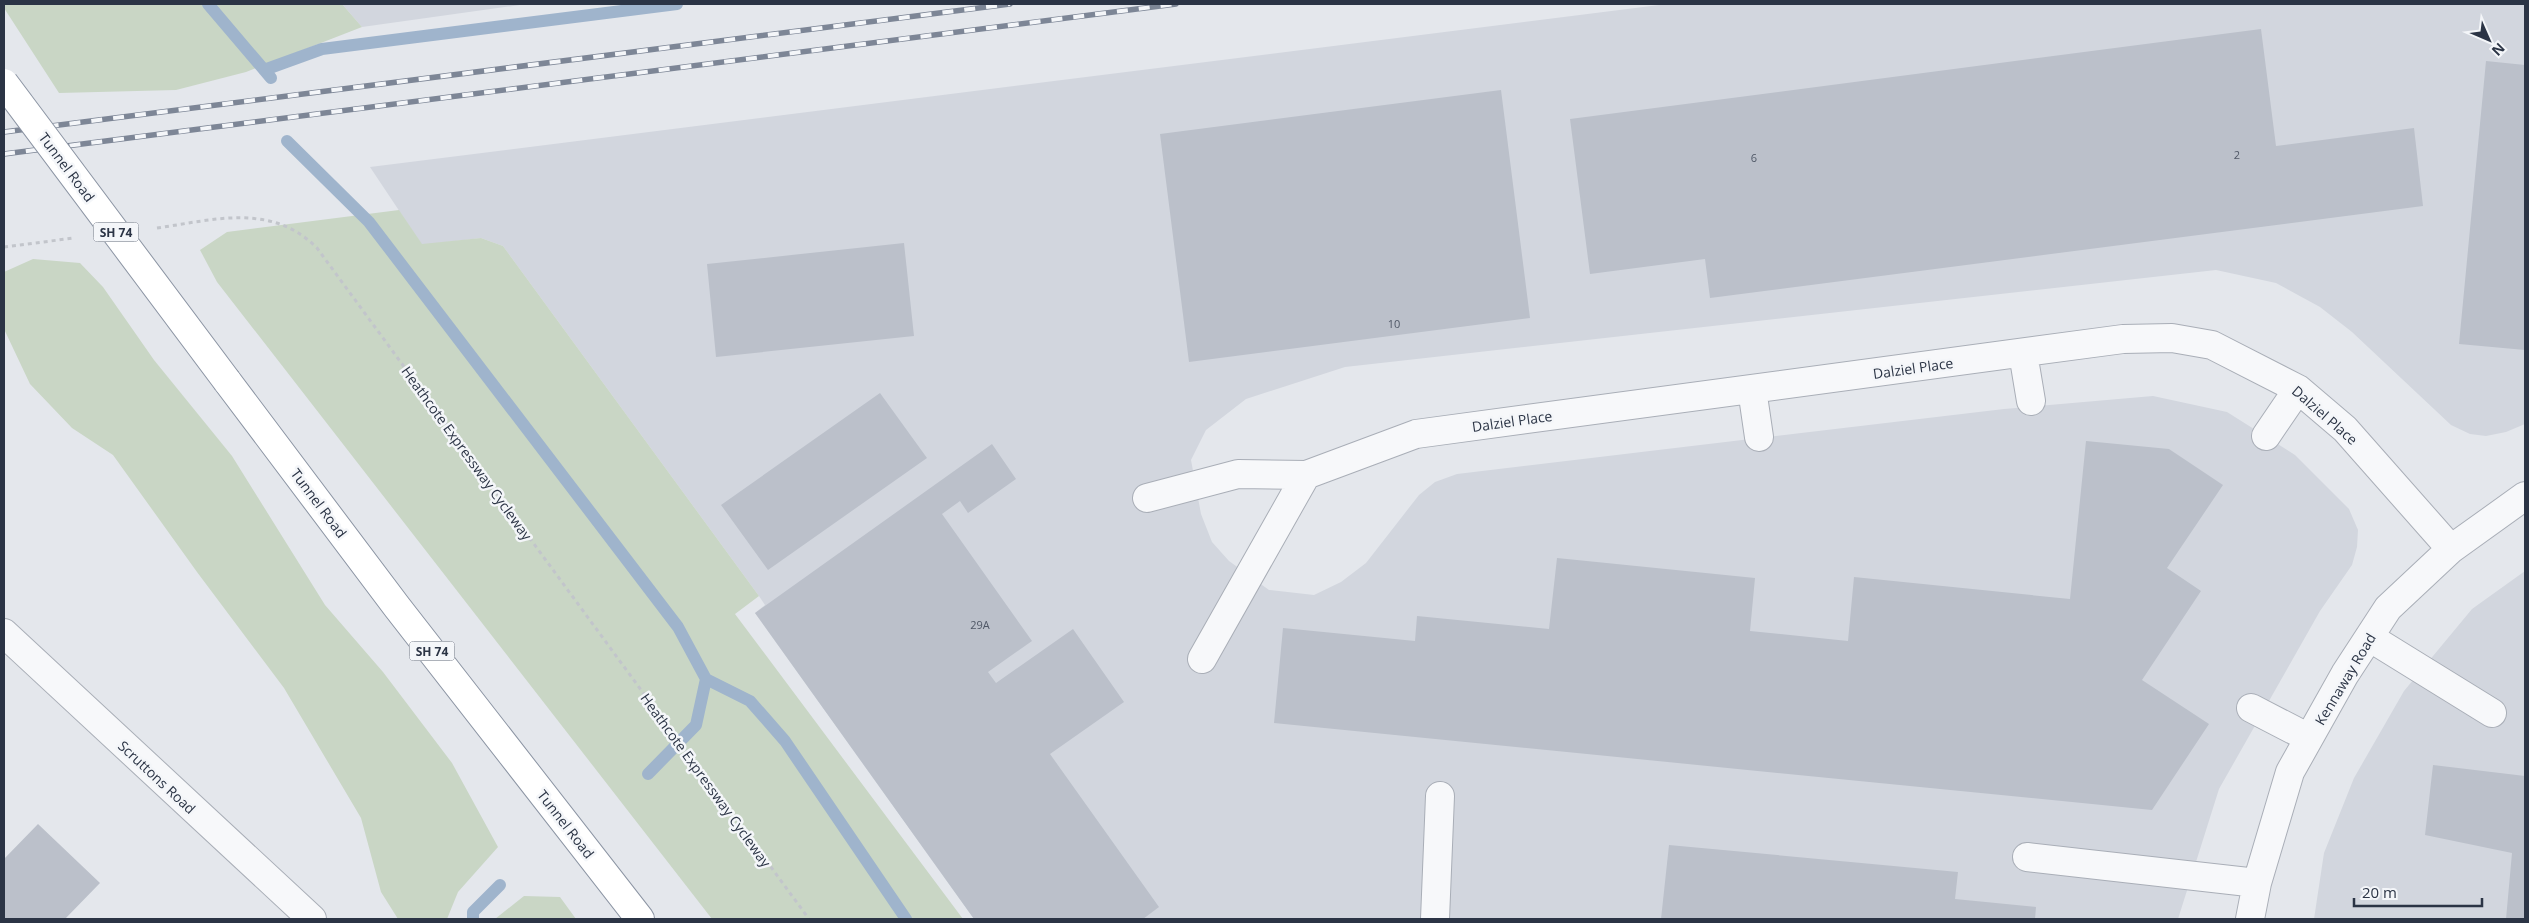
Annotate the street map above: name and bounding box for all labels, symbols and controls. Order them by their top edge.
north arrow [2464,15,2514,65]
text: N [2488,39,2509,60]
street label: Tunnel Road [35,129,99,205]
house number: 2 [2234,147,2240,162]
house number: 6 [1751,150,1757,165]
road number: SH 74 [94,222,138,242]
house number: 10 [1388,316,1400,331]
street label: Dalziel Place [1872,353,1955,383]
street label: Heathcote Expressway Cycleway [397,362,537,545]
street label: Dalziel Place [2288,381,2362,449]
street label: Dalziel Place [1471,406,1554,436]
street label: Tunnel Road [287,465,351,541]
house number: 29A [970,617,990,632]
street label: Kennaway Road [2310,630,2380,728]
road number: SH 74 [410,641,454,660]
street label: Heathcote Expressway Cycleway [636,689,776,872]
street label: Scruttons Road [114,736,200,818]
street label: Tunnel Road [533,786,599,862]
scale bar [2354,876,2482,908]
text: 20 m [2362,882,2397,902]

